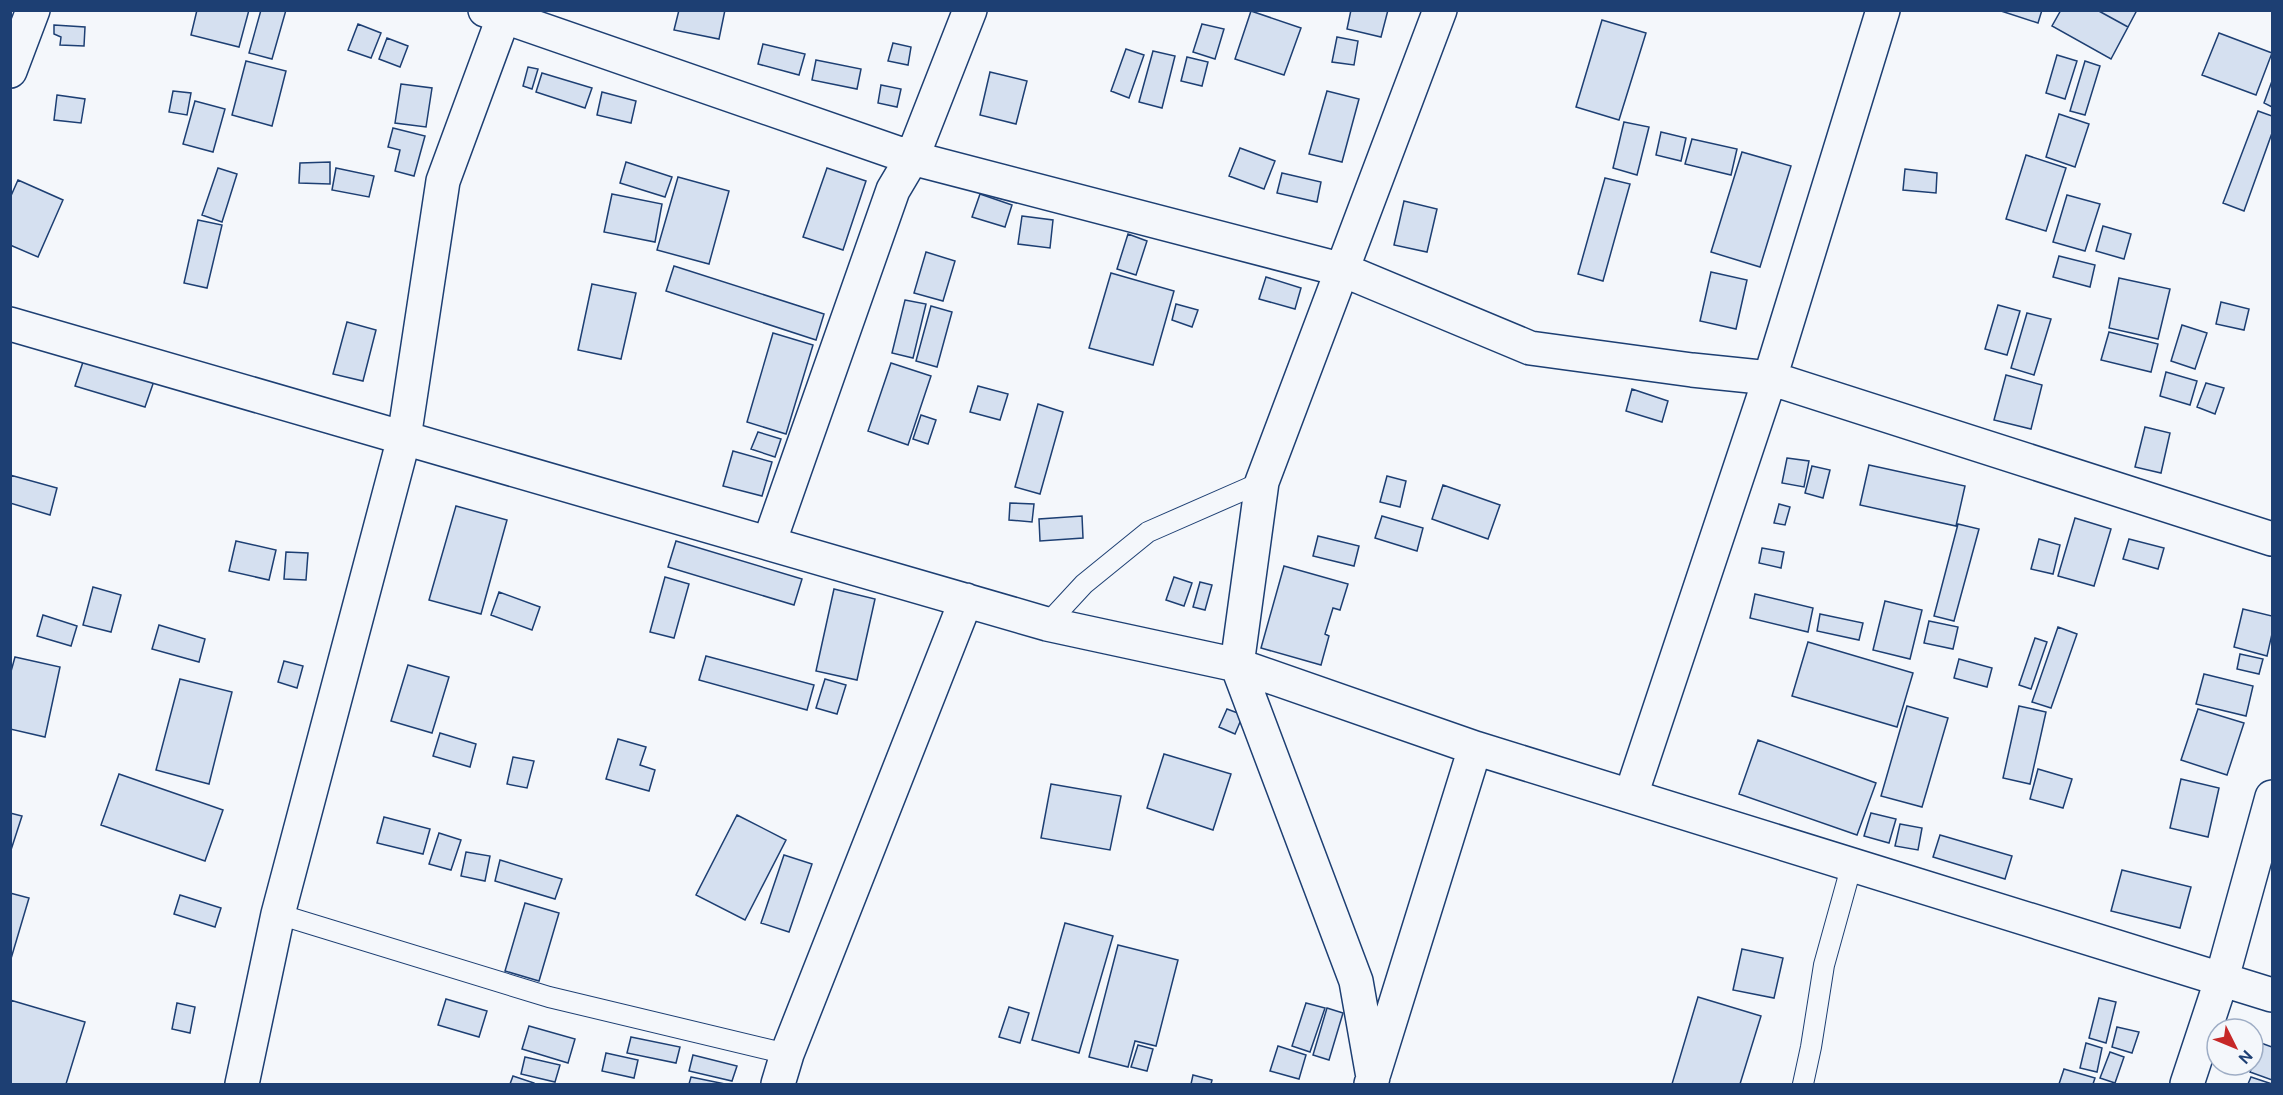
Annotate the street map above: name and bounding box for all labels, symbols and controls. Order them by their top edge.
north arrow [2205,1017,2265,1077]
text: N [2234,1045,2257,1068]

